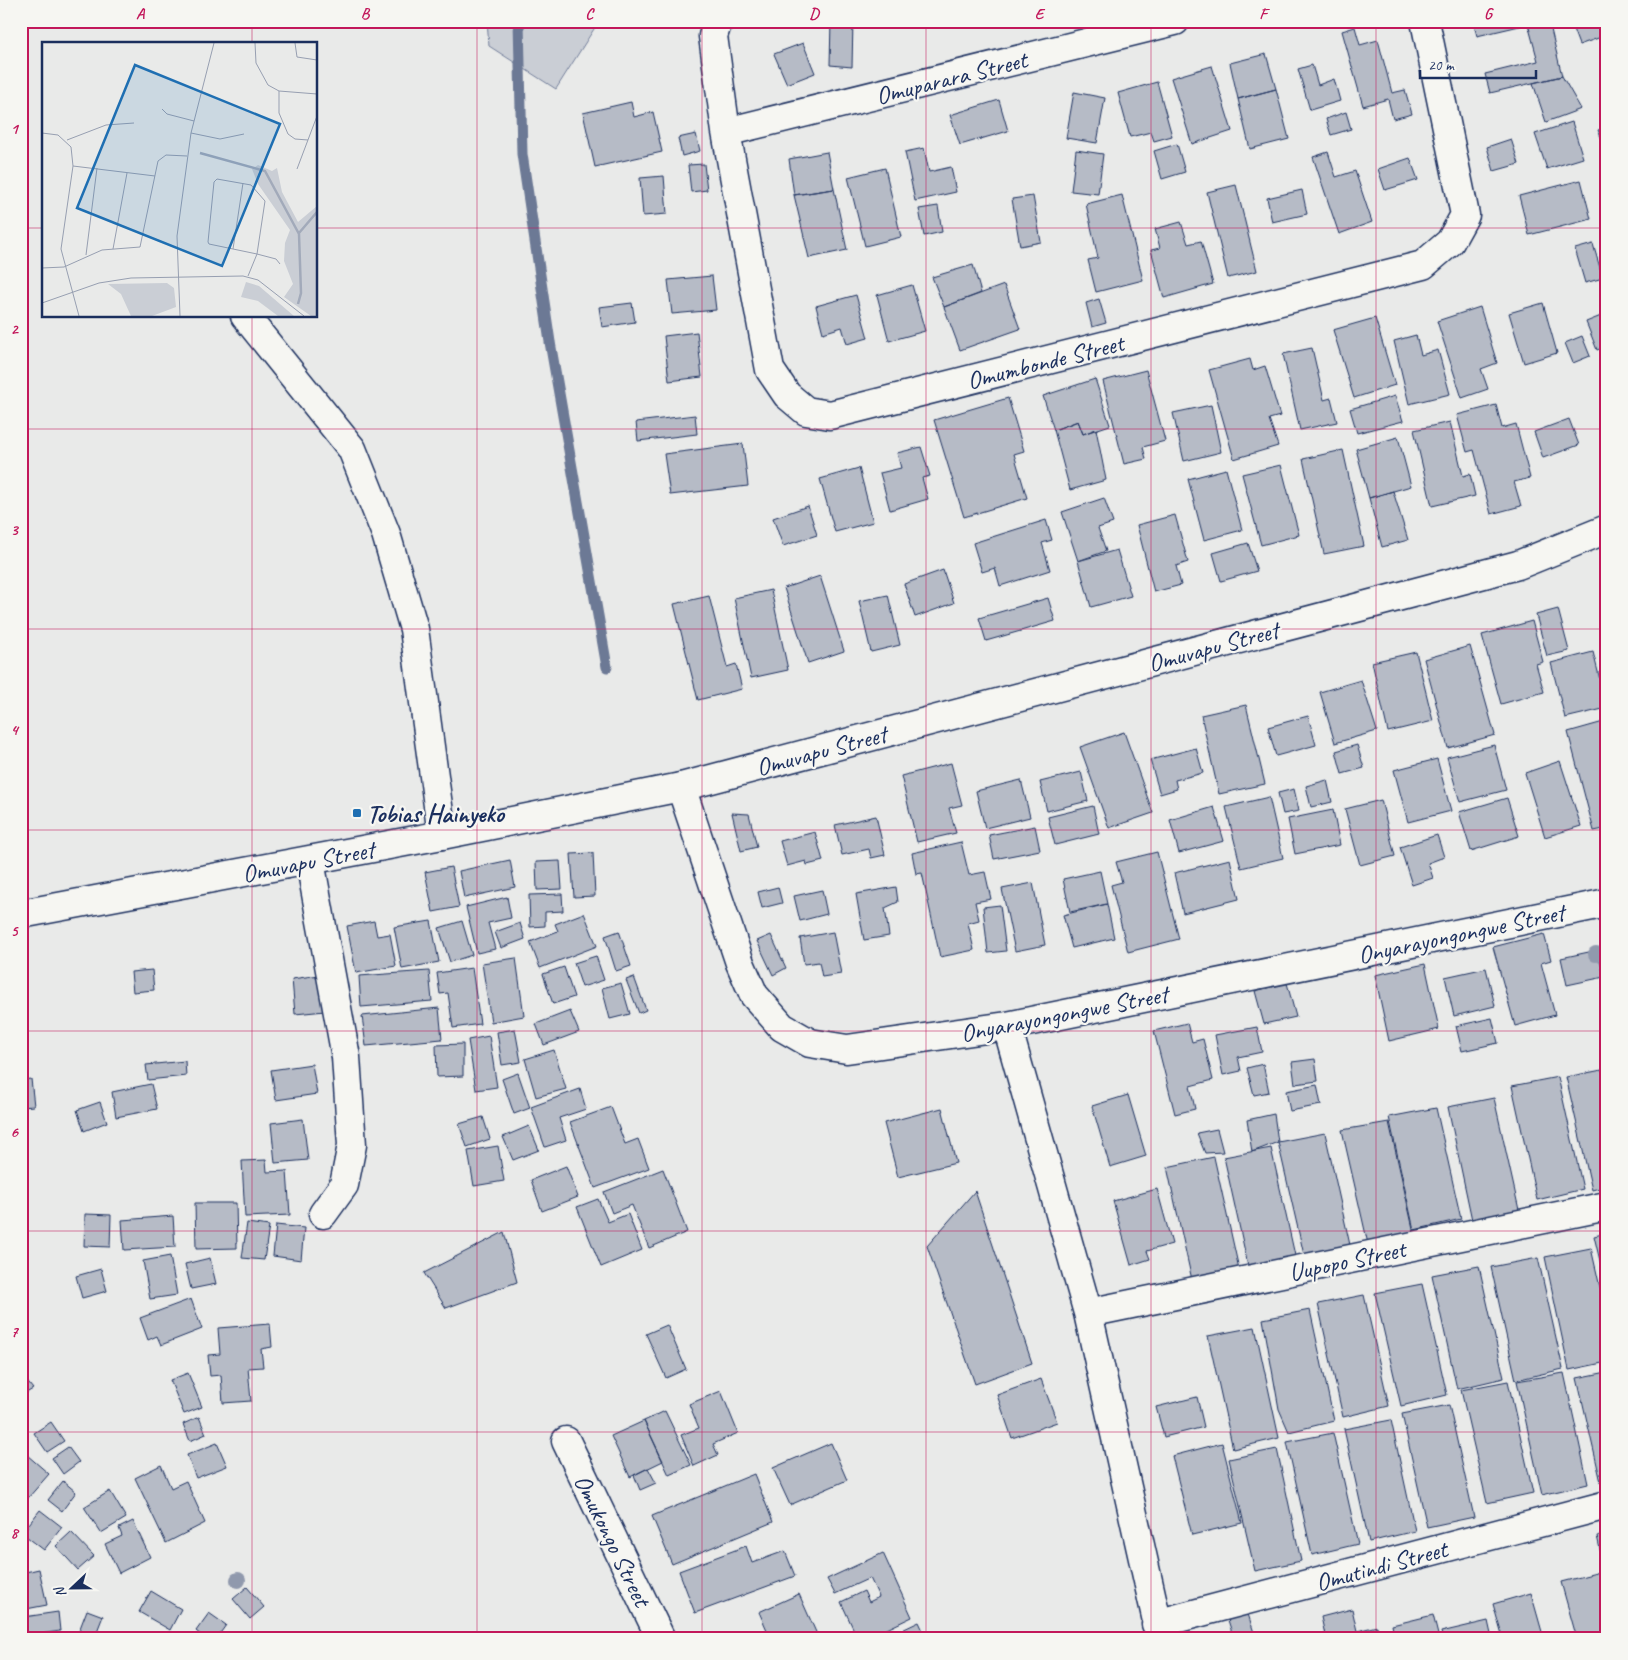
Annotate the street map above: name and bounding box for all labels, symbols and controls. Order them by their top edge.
text: A [136,4,146,24]
text: B [361,4,371,24]
text: C [585,4,595,24]
text: D [809,4,820,24]
text: E [1035,4,1046,24]
text: F [1259,4,1270,24]
text: G [1484,4,1494,24]
inset map [42,42,318,318]
street label: Omuparara Street [872,43,1033,112]
scale bar [1420,48,1537,80]
text: 20 m [1428,56,1455,75]
text: 1 [10,119,19,139]
text: 2 [10,319,19,339]
street label: Omumbonde Street [964,326,1130,397]
text: 3 [10,520,19,540]
street label: Omuvapu Street [1145,613,1286,680]
street label: Omuvapu Street [753,717,894,784]
text: 4 [10,720,19,740]
place label: Tobias Hainyeko [367,798,506,830]
marker: Tobias Hainyeko [351,807,363,819]
street label: Omuvapu Street [240,833,380,890]
street label: Onyarayongongwe Street [1355,896,1571,971]
text: 5 [11,921,20,941]
street label: Onyarayongongwe Street [958,978,1174,1050]
text: 6 [10,1122,19,1142]
street label: Uupopo Street [1286,1232,1411,1289]
text: 7 [10,1322,19,1342]
street label: Omukongo Street [566,1469,659,1614]
text: 8 [10,1523,19,1543]
street label: Omutindi Street [1312,1532,1453,1599]
north arrow [48,1562,98,1612]
text: N [50,1583,70,1600]

